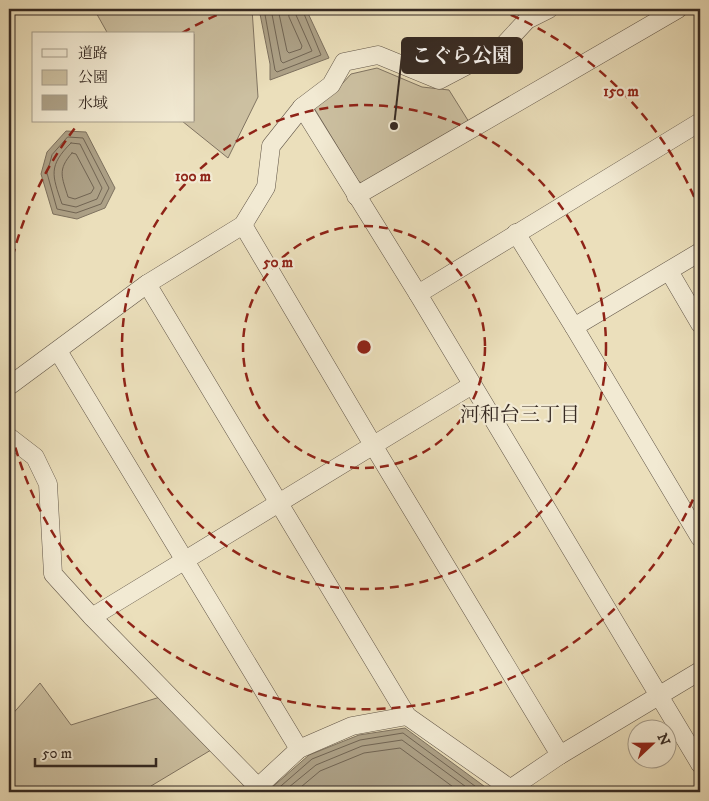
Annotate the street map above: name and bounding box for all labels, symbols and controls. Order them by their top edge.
legend [32,32,195,122]
callout: こぐら公園 [402,38,522,73]
text: 道路 [78,44,108,63]
text: こぐら公園 [412,44,512,69]
text: 公園 [78,68,108,87]
text: 150 m [603,82,639,101]
text: 水域 [78,94,108,113]
text: 100 m [175,167,212,186]
text: 50 m [262,253,294,272]
centre of rings [355,338,373,356]
district label: 河和台三丁目 [460,403,580,428]
north arrow [626,718,676,768]
text: N [653,731,674,749]
scale bar [35,736,156,768]
text: 50 m [42,744,72,763]

